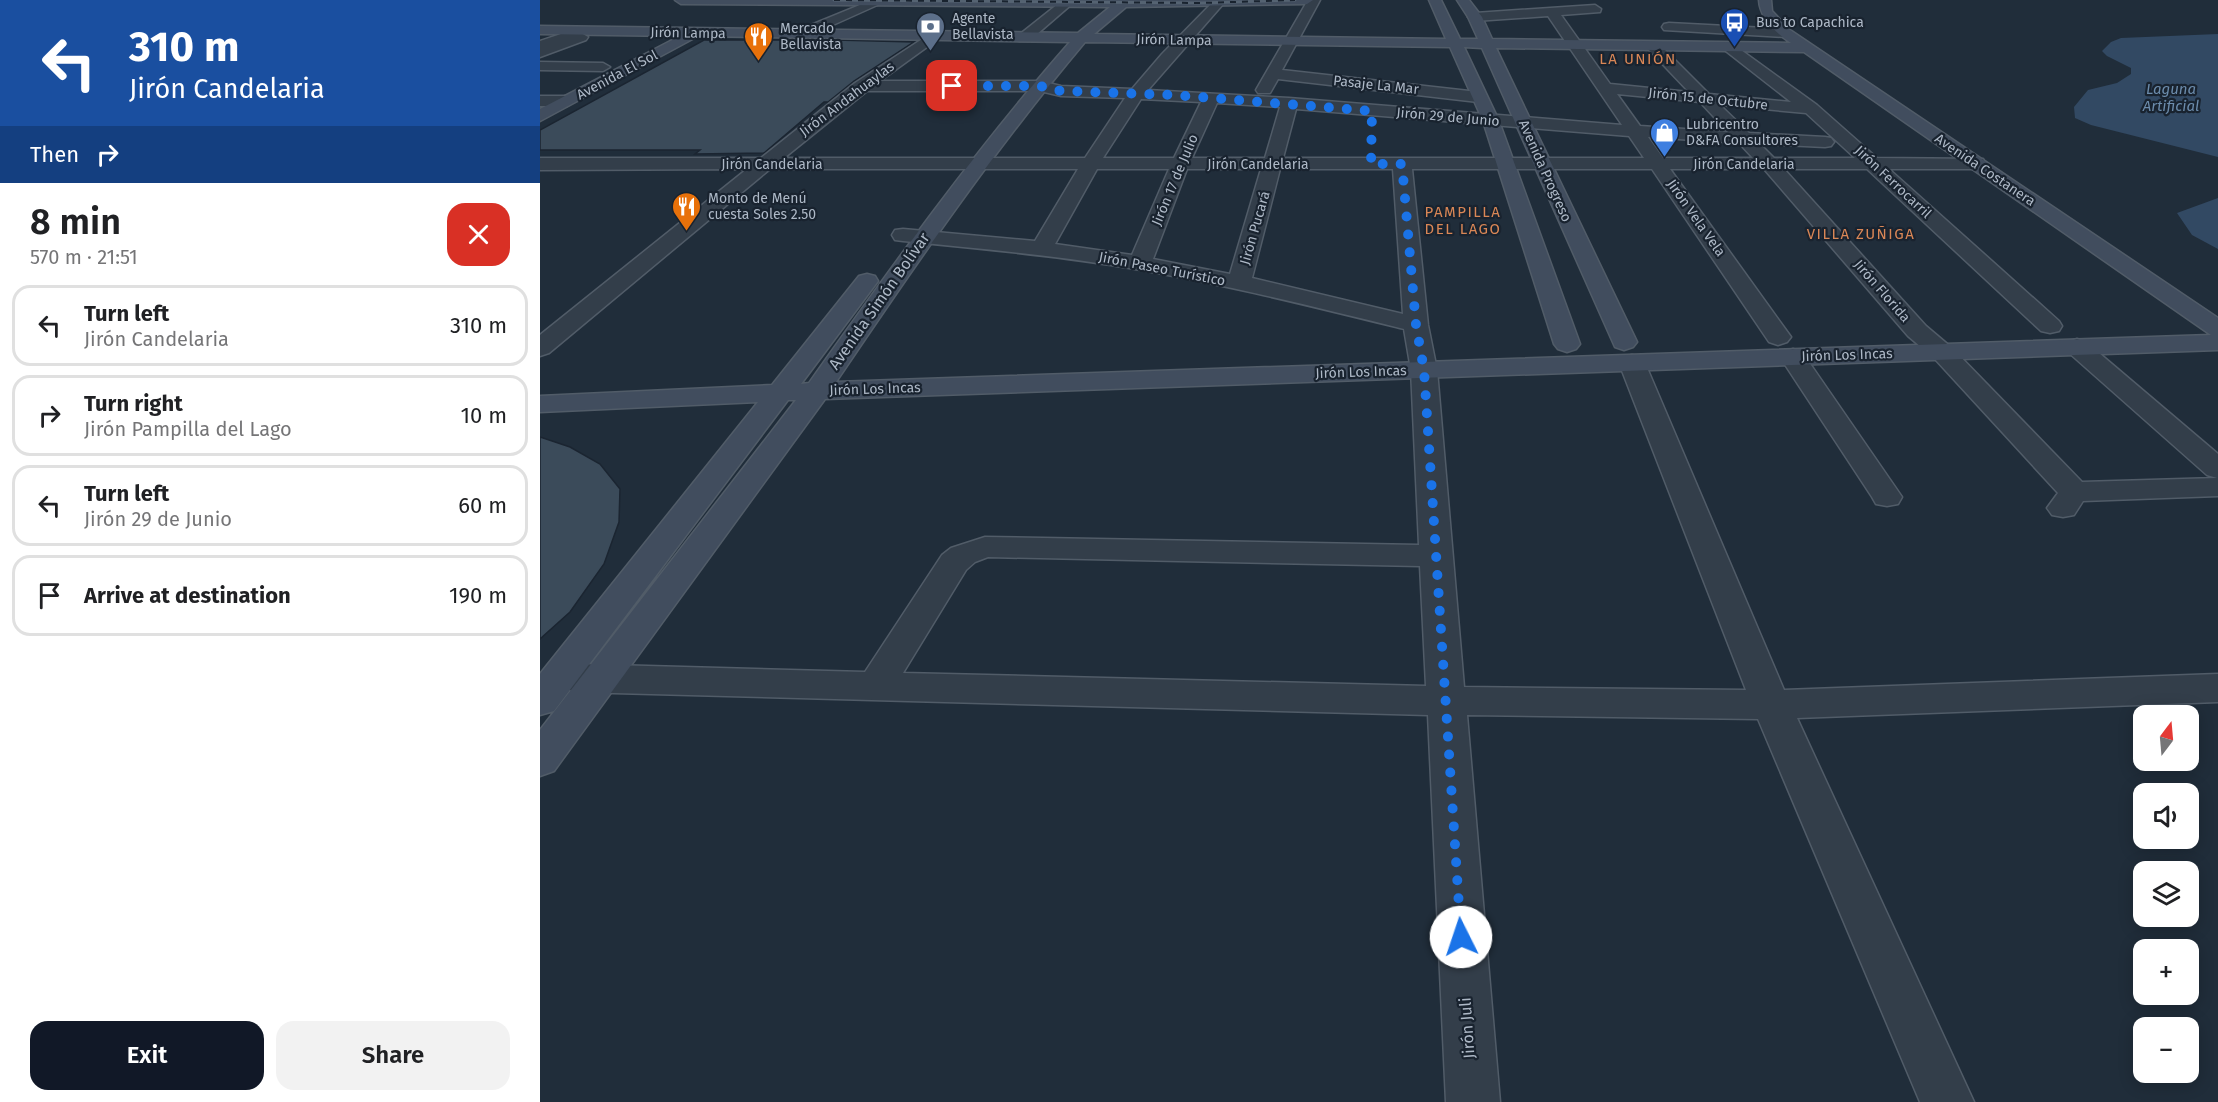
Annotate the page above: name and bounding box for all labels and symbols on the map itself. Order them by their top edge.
bus stop icon: Bus to Capachica [1719,6,1751,48]
bank icon: Agente Bellavista [915,10,947,52]
place label: Agente Bellavista [952,10,1014,43]
place label: Bus to Capachica [1756,14,1864,31]
restaurant icon: Mercado Bellavista [743,20,775,62]
place label: Mercado Bellavista [780,20,842,53]
street label: Jirón Lampa [650,24,726,42]
street label: Jirón Lampa [1136,31,1212,49]
street label: Avenida El Sol [574,46,660,104]
district label: LA UNIÓN [1599,50,1677,68]
street label: Jirón Andahuaylas [796,58,898,140]
pin [926,60,977,111]
street label: Pasaje La Mar [1332,72,1420,98]
water label: Laguna Artificial [2142,80,2199,115]
street label: Jirón 15 de Octubre [1647,84,1769,114]
street label: Jirón 29 de Junio [1396,104,1500,130]
shop icon: Lubricentro D&FA Consultores [1649,116,1681,158]
place label: Lubricentro D&FA Consultores [1686,116,1798,149]
street label: Avenida Progreso [1515,117,1575,225]
street label: Avenida Costanera [1932,130,2038,210]
street label: Jirón 17 de Julio [1148,132,1202,228]
street label: Jirón Ferrocarril [1851,142,1935,222]
street label: Jirón Candelaria [721,156,823,173]
street label: Jirón Candelaria [1207,156,1309,173]
street label: Jirón Candelaria [1693,156,1795,173]
street label: Jirón Vela Vela [1663,176,1729,260]
street label: Jirón Pucará [1236,189,1274,267]
restaurant icon: Monto de Menú cuesta Soles 2.50 [671,190,703,232]
place label: Monto de Menú cuesta Soles 2.50 [708,190,816,223]
district label: PAMPILLA DEL LAGO [1425,203,1501,238]
district label: VILLA ZUÑIGA [1807,225,1915,243]
street label: Avenida Simón Bolívar [825,228,934,373]
street label: Jirón Paseo Turístico [1097,248,1227,290]
street label: Jirón Florida [1850,256,1914,326]
street label: Jirón Los Incas [1801,345,1893,365]
street label: Jirón Los Incas [1315,362,1407,382]
street label: Jirón Los Incas [829,379,921,399]
north arrow [2133,705,2199,771]
position arrow [1429,905,1493,969]
street label: Jirón Juli [1455,997,1479,1059]

